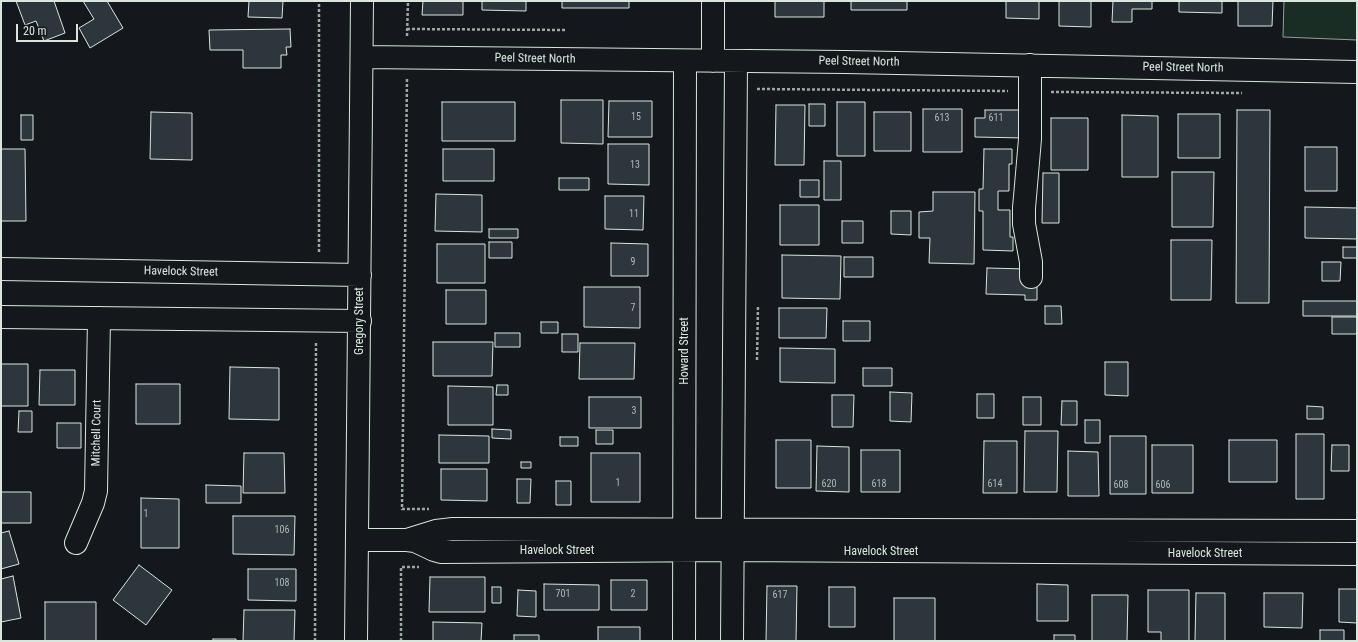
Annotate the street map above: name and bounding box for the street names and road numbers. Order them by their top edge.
street label: Peel Street North [494,51,576,67]
street label: Peel Street North [818,54,900,70]
street label: Peel Street North [1142,60,1224,76]
street label: Havelock Street [144,264,218,280]
street label: Gregory Street [353,287,367,355]
street label: Howard Street [678,317,692,385]
street label: Mitchell Court [89,400,105,466]
street label: Havelock Street [520,544,594,558]
street label: Havelock Street [844,545,918,559]
street label: Havelock Street [1168,547,1242,561]

